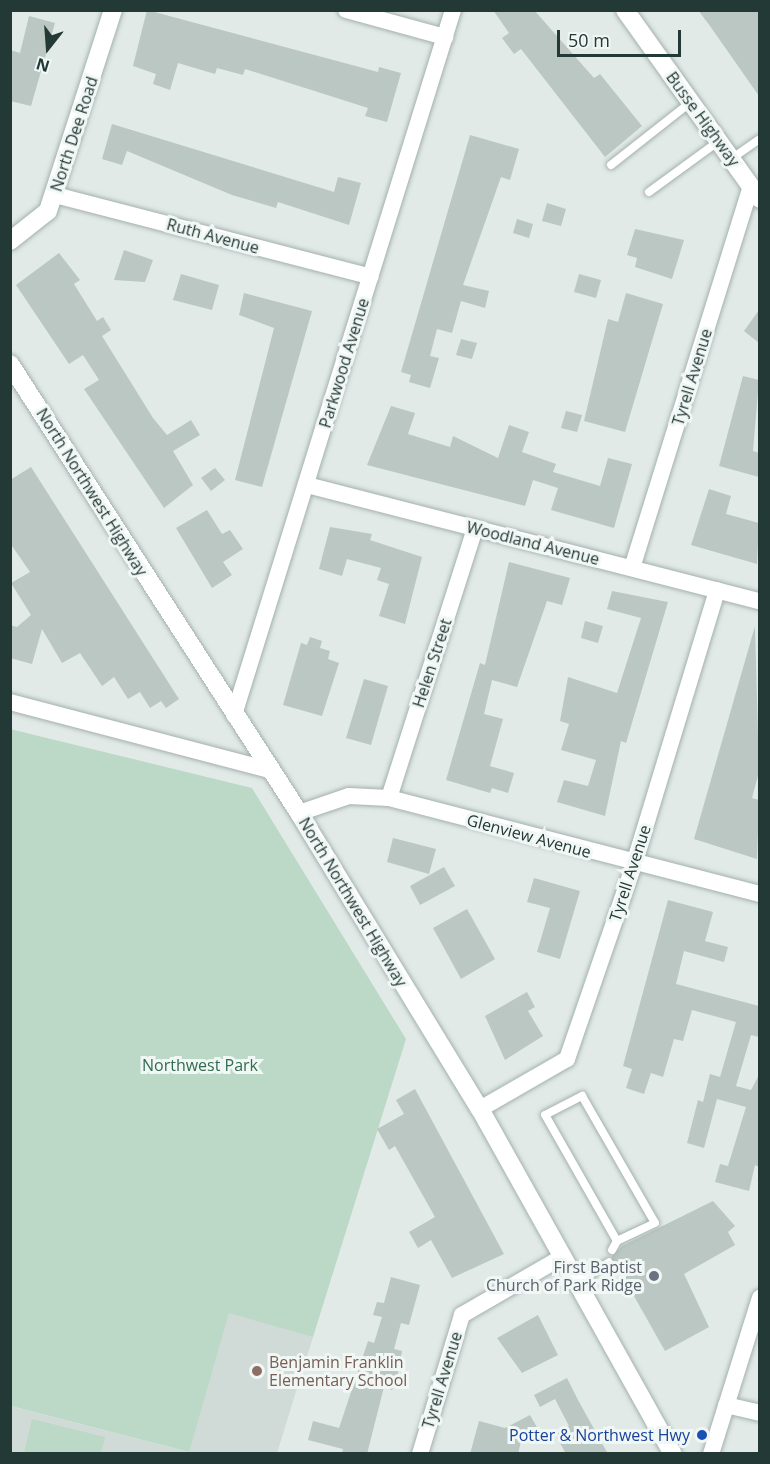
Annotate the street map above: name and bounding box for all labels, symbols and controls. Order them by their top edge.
north arrow [18,18,78,78]
scale bar [560,18,684,56]
text: 50 m [568,28,610,52]
text: N [33,53,52,78]
street label: Busse Highway [662,68,744,170]
street label: North Dee Road [46,74,102,194]
street label: Ruth Avenue [165,214,261,258]
street label: Parkwood Avenue [315,296,373,430]
street label: Tyrell Avenue [668,326,716,428]
street label: North Northwest Highway [32,405,152,579]
street label: Woodland Avenue [465,517,601,569]
street label: Helen Street [409,616,455,710]
street label: Glenview Avenue [465,810,593,862]
street label: North Northwest Highway [295,814,411,990]
street label: Tyrell Avenue [605,822,655,924]
park label: Northwest Park [142,1055,258,1075]
place label: First Baptist Church of Park Ridge [486,1257,642,1295]
marker: First Baptist Church of Park Ridge [647,1269,661,1283]
street label: Tyrell Avenue [418,1329,466,1431]
place label: Benjamin Franklin Elementary School [269,1352,407,1390]
marker: Benjamin Franklin Elementary School [250,1364,264,1378]
place label: Potter & Northwest Hwy [509,1425,690,1445]
marker: Potter & Northwest Hwy [695,1428,709,1442]

